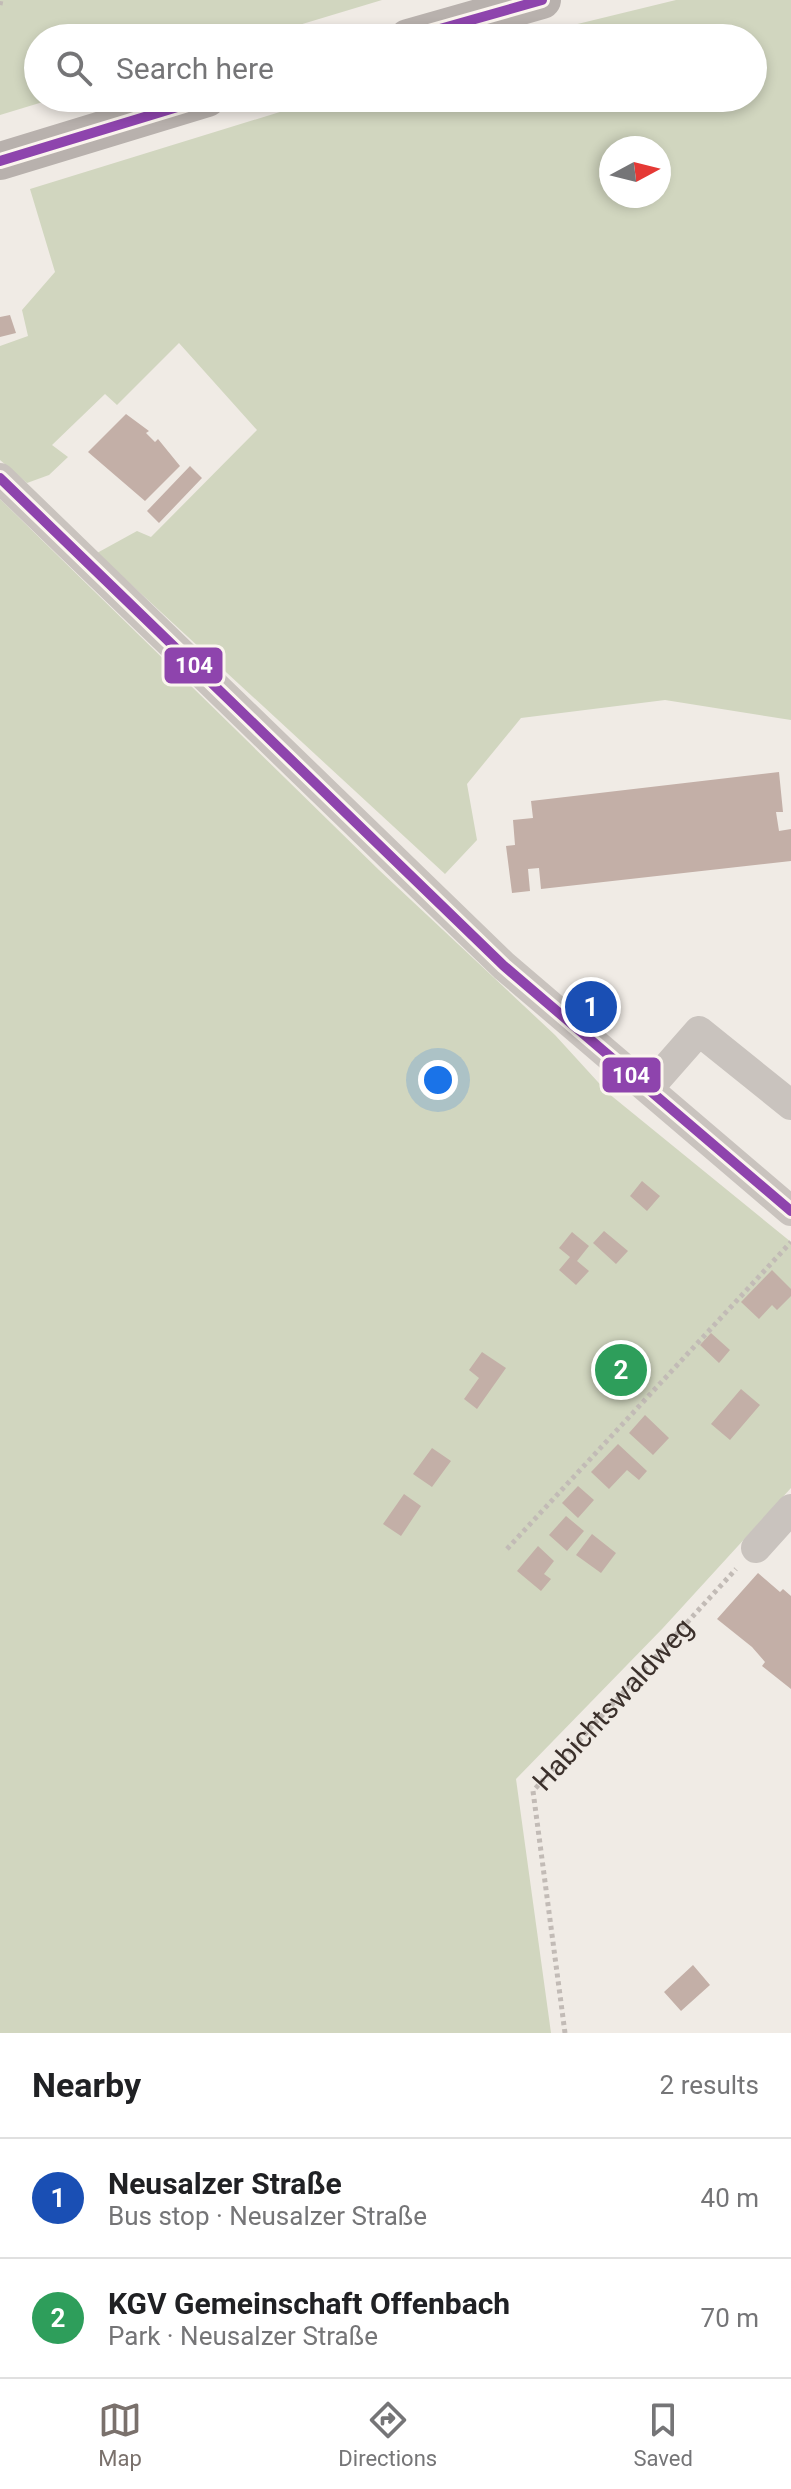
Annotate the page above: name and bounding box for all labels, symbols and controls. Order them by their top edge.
search box [24,24,767,112]
icon: search [52,46,96,90]
text: Search here [116,51,274,86]
north arrow [599,136,671,208]
line badge: 104 [163,646,224,685]
text: 104 [175,653,213,678]
pin: 1 [565,977,617,1037]
line badge: 104 [601,1056,662,1094]
your location [418,1060,458,1100]
text: 104 [612,1063,650,1088]
pin: 2 [595,1340,647,1400]
street label: Habichtswaldweg [526,1611,700,1797]
text: Nearby [32,2065,141,2105]
text: 2 results [660,2070,759,2100]
text: Neusalzer Straße [108,2166,342,2201]
text: 1 [51,2183,65,2213]
text: 40 m [701,2183,759,2213]
text: Bus stop · Neusalzer Straße [108,2201,427,2231]
text: KGV Gemeinschaft Offenbach [108,2286,510,2321]
text: 2 [51,2303,65,2333]
text: 70 m [701,2303,759,2333]
text: Park · Neusalzer Straße [108,2321,378,2351]
tab: Map [98,2398,142,2471]
tab: Directions [338,2398,437,2471]
tab: Saved [633,2398,693,2471]

